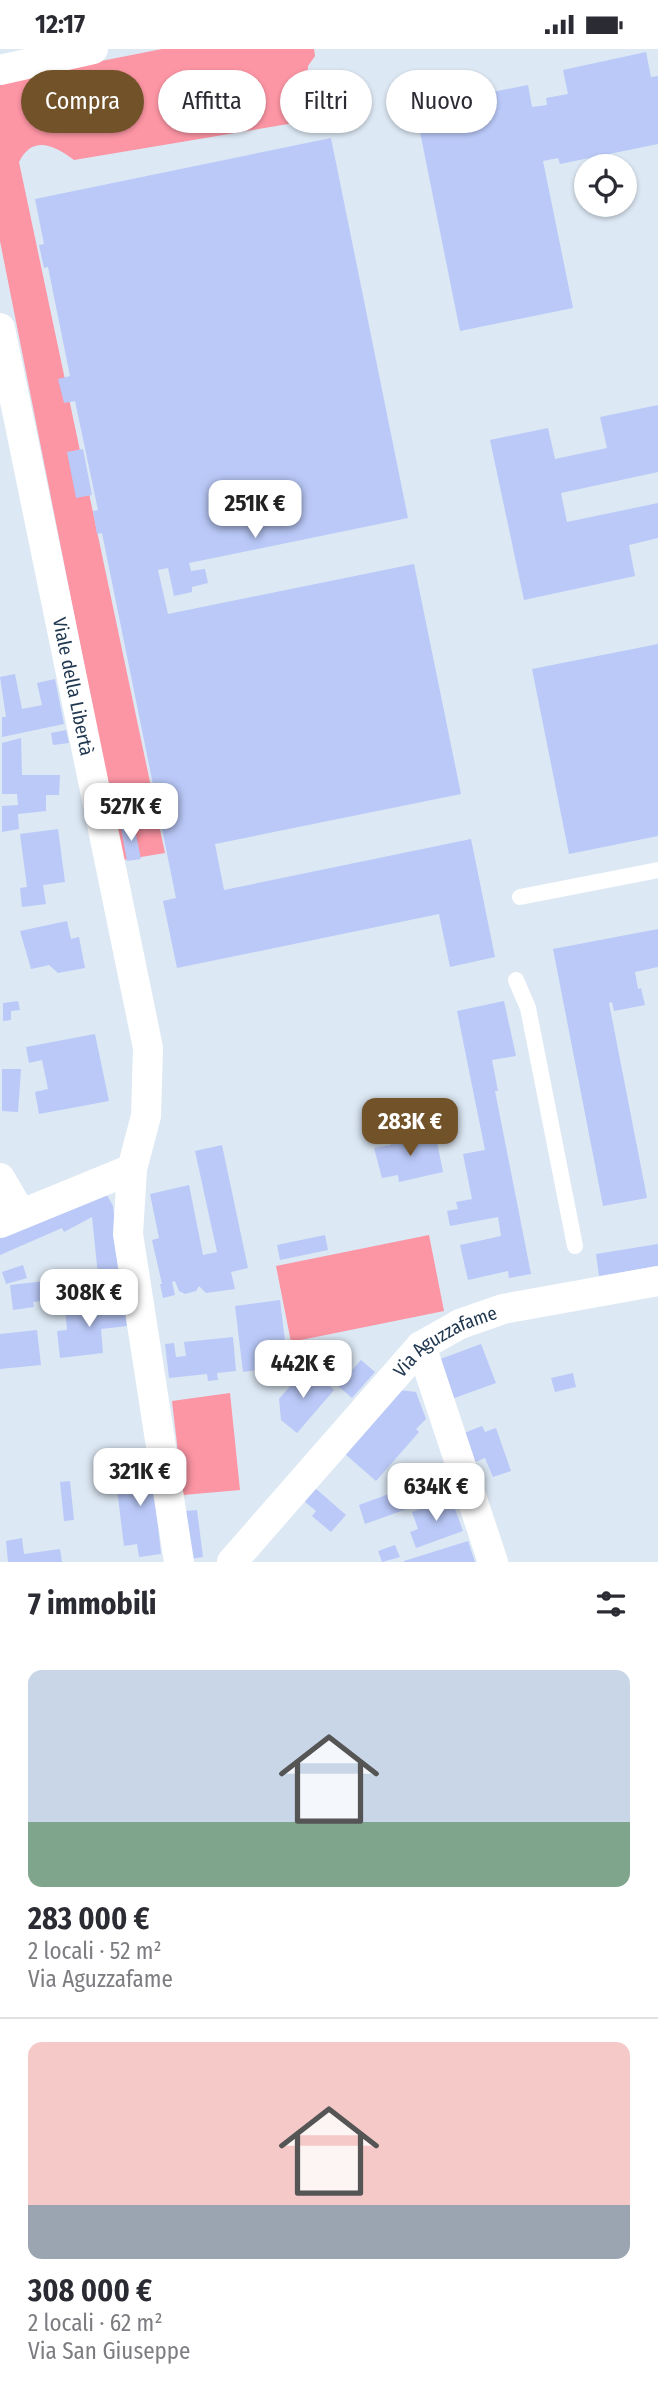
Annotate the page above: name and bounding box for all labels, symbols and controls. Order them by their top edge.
text: 12:17 [35,9,85,40]
chip: Compra [21,70,144,133]
chip: Affitta [158,70,266,133]
chip: Filtri [280,70,372,133]
chip: Nuovo [386,70,497,133]
map controls [574,154,637,217]
button: locate [574,154,637,217]
pin: 251K € [198,481,312,540]
text: 251K € [225,489,285,517]
street label: Viale della Libertà [48,615,99,758]
pin: 527K € [74,783,188,843]
text: 527K € [100,792,162,820]
pin: 283K € [353,1099,467,1158]
text: 283K € [378,1107,442,1135]
pin: 308K € [32,1269,146,1329]
text: 308K € [56,1278,122,1306]
street label: Via Aguzzafame [388,1301,500,1381]
pin: 442K € [246,1341,360,1400]
text: 442K € [271,1349,335,1377]
pin: 321K € [83,1449,197,1508]
text: 321K € [109,1457,171,1485]
pin: 634K € [379,1463,493,1523]
text: 634K € [404,1472,468,1500]
icon: filters [592,1585,630,1623]
text: 7 immobili [28,1586,157,1622]
icon: home [266,1716,392,1842]
text: 283 000 € [28,1901,150,1937]
text: 2 locali · 52 m² [28,1937,162,1965]
text: Via Aguzzafame [28,1965,173,1993]
icon: home [266,2088,392,2214]
text: 308 000 € [28,2273,152,2309]
text: 2 locali · 62 m² [28,2309,162,2337]
text: Via San Giuseppe [28,2337,190,2365]

